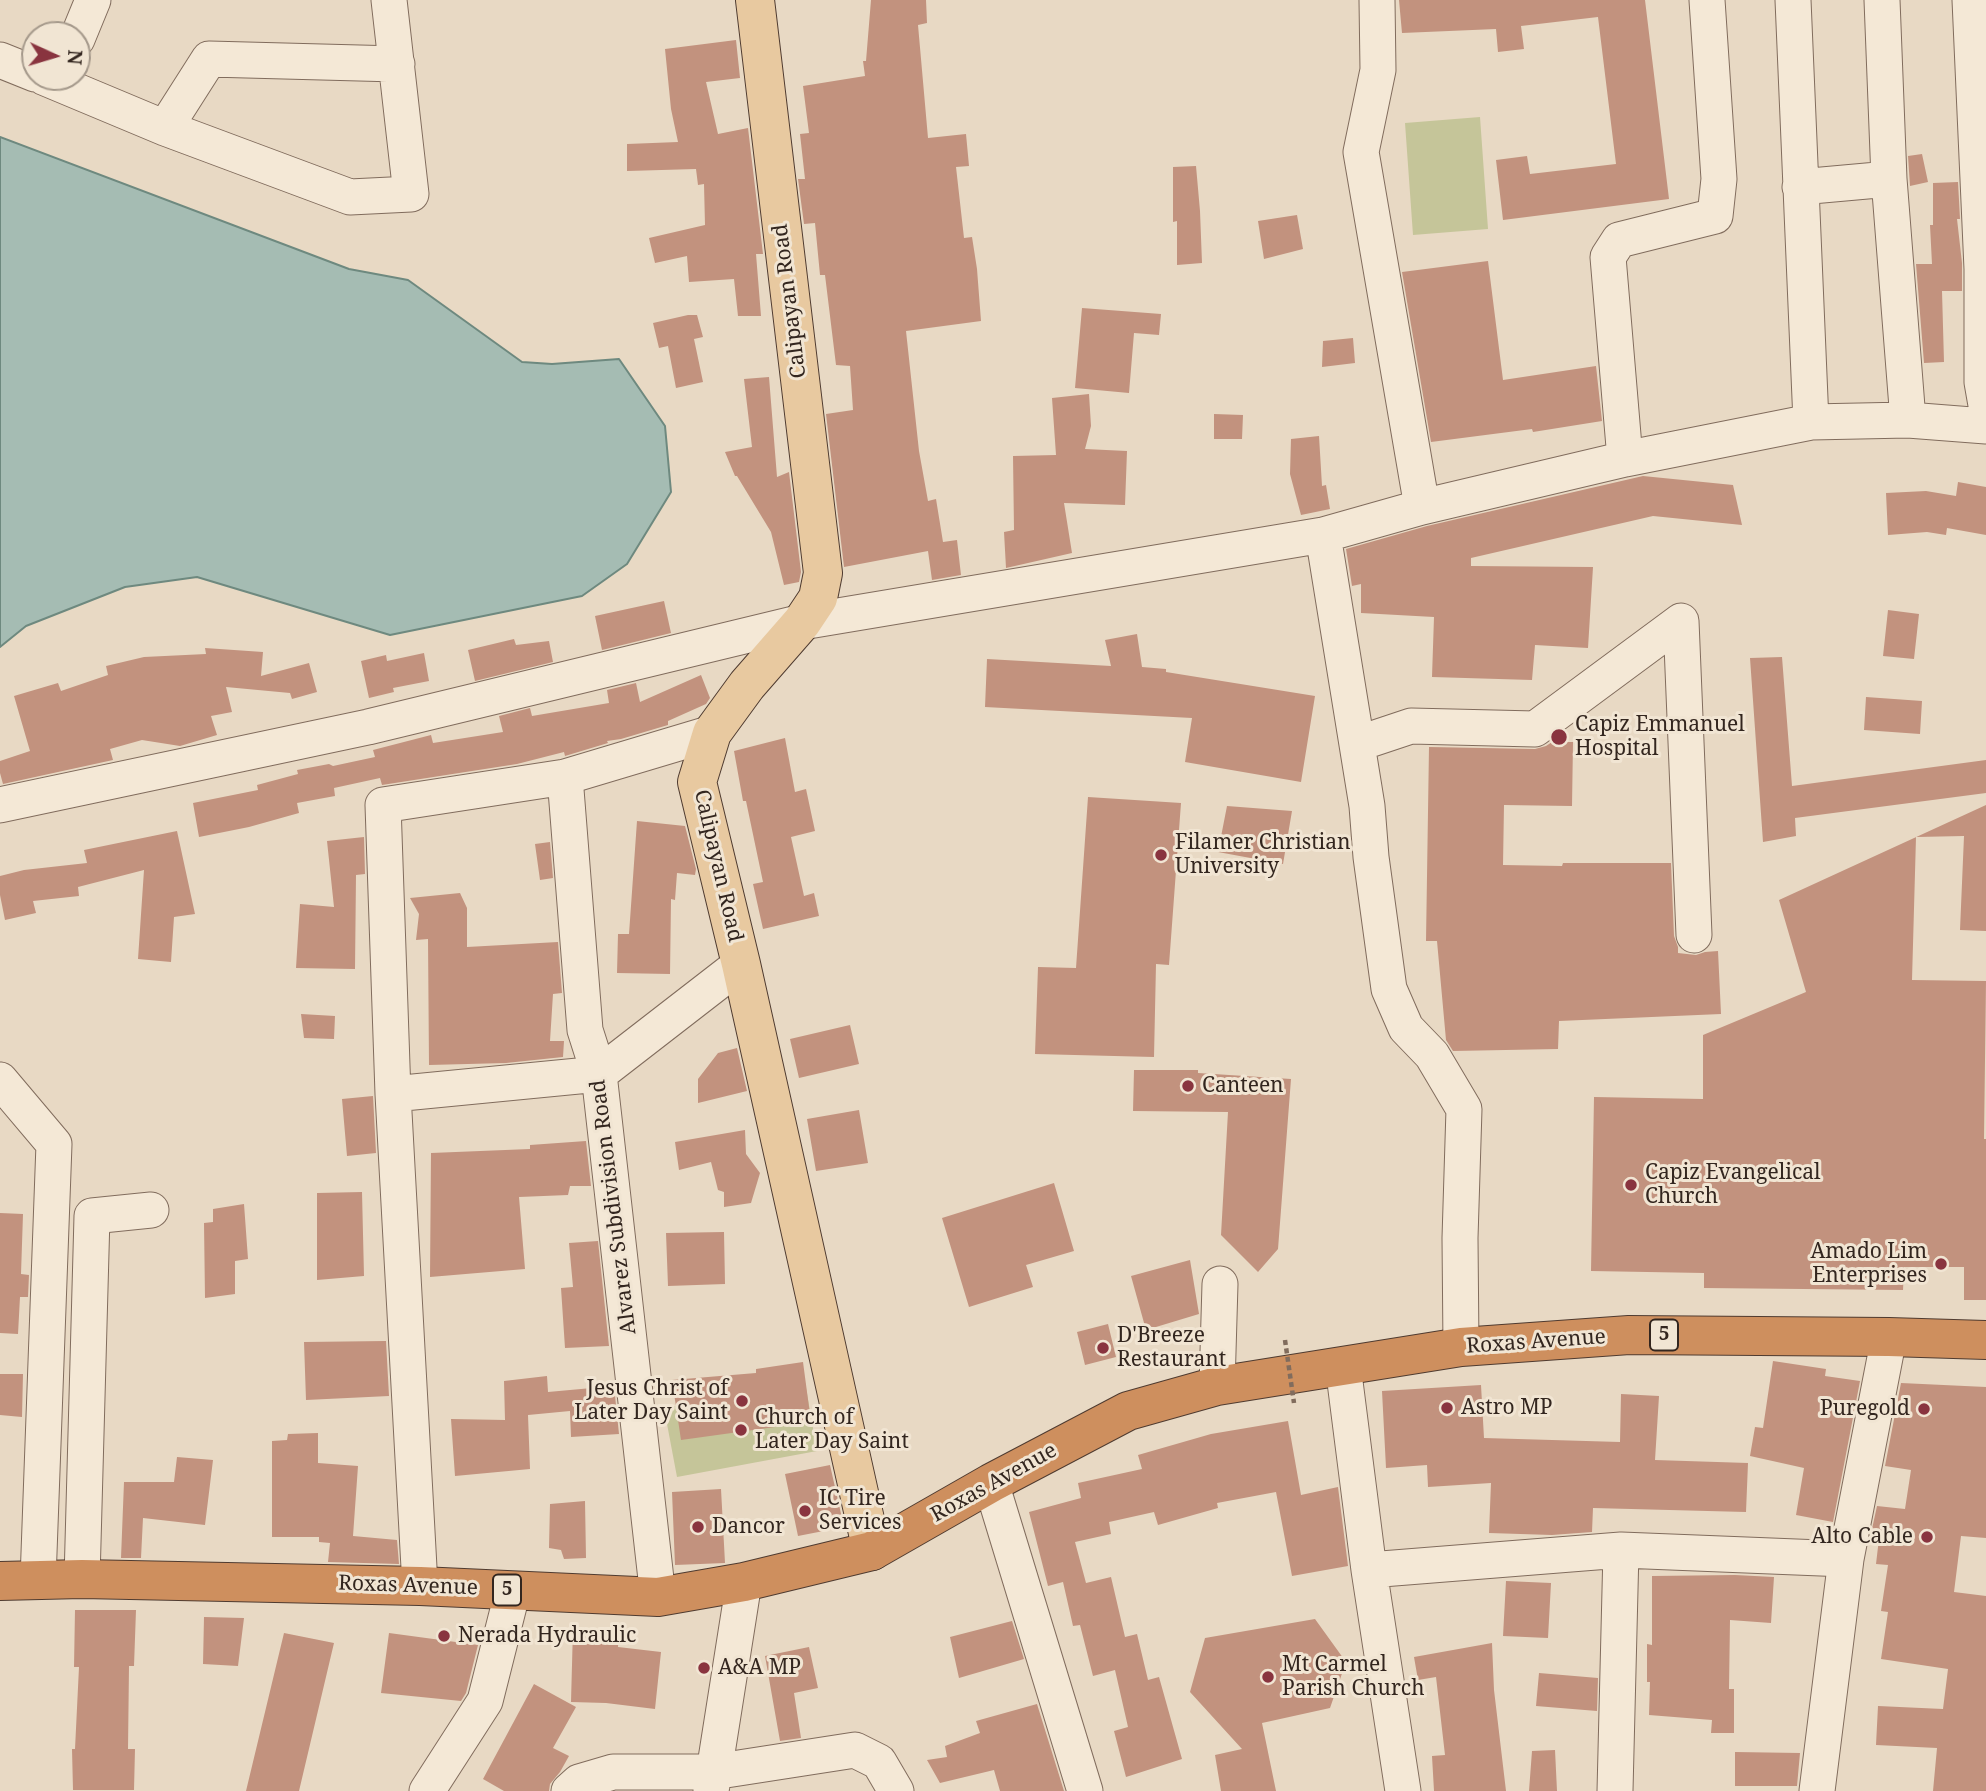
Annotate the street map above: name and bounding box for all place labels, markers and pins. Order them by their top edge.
place label: Capiz Emmanuel Hospital [1575,712,1745,762]
marker: Capiz Emmanuel Hospital [1549,727,1569,747]
place label: Filamer Christian University [1175,830,1351,880]
marker: Filamer Christian University [1153,847,1169,863]
place label: Canteen [1202,1073,1284,1099]
marker: Canteen [1180,1078,1196,1094]
place label: Capiz Evangelical Church [1645,1160,1821,1210]
marker: Capiz Evangelical Church [1623,1177,1639,1193]
place label: Amado Lim Enterprises [1810,1239,1927,1289]
marker: Amado Lim Enterprises [1933,1256,1949,1272]
place label: D'Breeze Restaurant [1117,1323,1226,1373]
marker: D'Breeze Restaurant [1095,1340,1111,1356]
place label: Jesus Christ of Later Day Saint [574,1376,728,1426]
marker: Jesus Christ of Later Day Saint [734,1393,750,1409]
place label: Astro MP [1461,1395,1553,1421]
place label: Puregold [1820,1396,1910,1422]
marker: Astro MP [1439,1400,1455,1416]
marker: Puregold [1916,1401,1932,1417]
place label: Church of Later Day Saint [755,1405,909,1455]
marker: Church of Later Day Saint [733,1422,749,1438]
place label: IC Tire Services [819,1486,901,1536]
marker: IC Tire Services [797,1503,813,1519]
place label: Dancor [712,1514,785,1540]
marker: Dancor [690,1519,706,1535]
place label: Alto Cable [1811,1524,1913,1550]
marker: Alto Cable [1919,1529,1935,1545]
place label: Nerada Hydraulic [458,1623,636,1649]
marker: Nerada Hydraulic [436,1628,452,1644]
place label: Mt Carmel Parish Church [1282,1652,1425,1702]
place label: A&A MP [718,1655,801,1681]
marker: A&A MP [696,1660,712,1676]
marker: Mt Carmel Parish Church [1260,1669,1276,1685]

